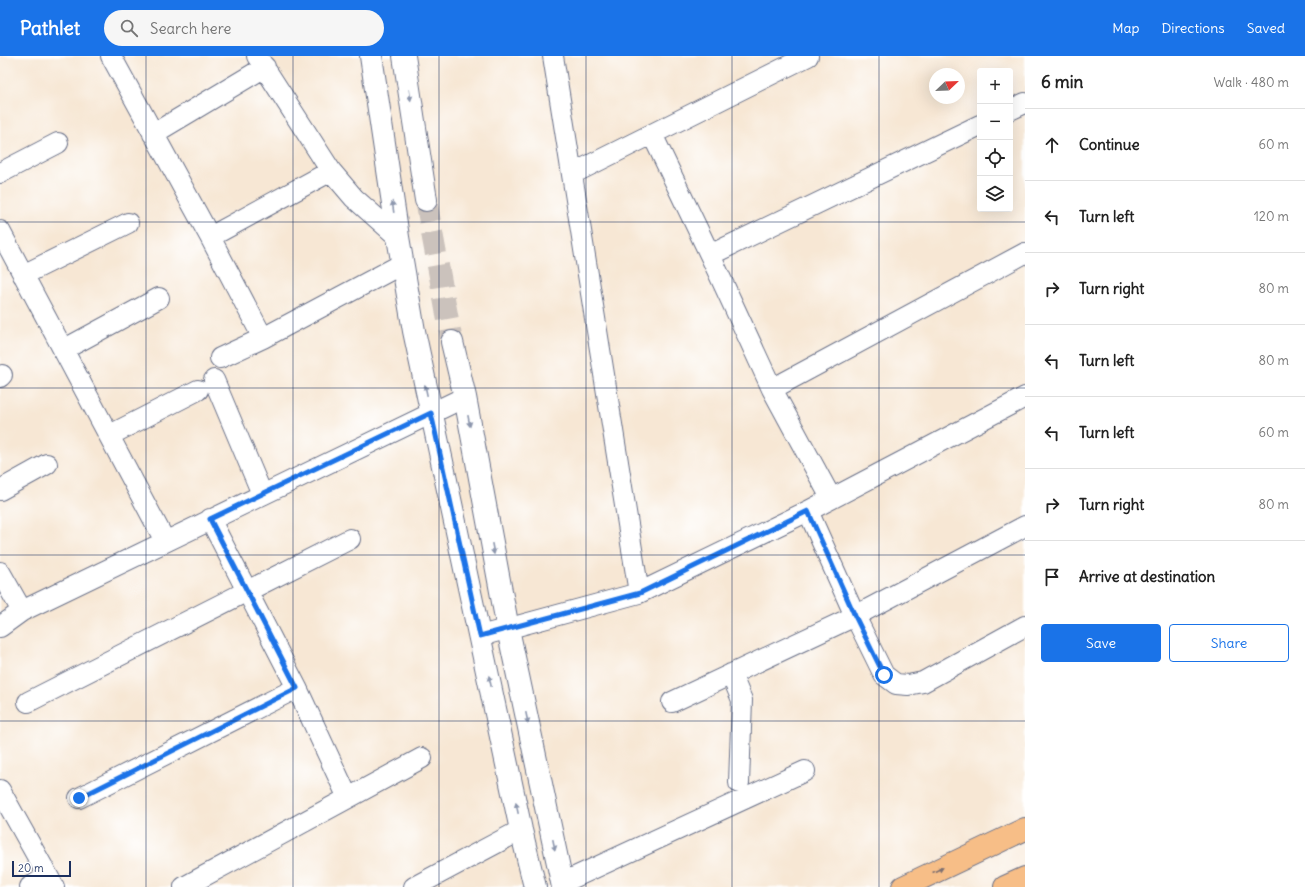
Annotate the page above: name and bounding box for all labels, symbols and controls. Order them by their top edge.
search box [104,10,384,46]
text: Pathlet [20,16,80,40]
icon: search [118,17,140,39]
text: Search here [150,19,231,38]
text: Map [1112,19,1139,37]
text: Directions [1161,19,1225,37]
text: Saved [1247,19,1285,37]
north arrow [929,68,965,104]
map controls [977,68,1013,212]
button: + [977,68,1013,104]
text: 6 min [1041,71,1083,93]
text: Walk · 480 m [1214,74,1289,91]
one-way arrow [407,88,413,101]
button: − [977,104,1013,140]
icon: ahead [1041,134,1063,156]
text: Continue [1079,135,1140,154]
text: 60 m [1258,136,1289,153]
button: locate [977,140,1013,176]
button: layers [977,176,1013,212]
one-way arrow [390,201,396,213]
icon: left [1041,206,1063,228]
text: Turn left [1079,207,1134,226]
text: 120 m [1254,208,1289,225]
icon: right [1041,278,1063,300]
text: Turn right [1079,279,1144,298]
text: 80 m [1258,280,1289,297]
icon: left [1041,350,1063,372]
text: Turn left [1079,351,1134,370]
text: 80 m [1258,352,1289,369]
one-way arrow [423,384,429,396]
one-way arrow [467,415,473,427]
icon: left [1041,422,1063,444]
text: Turn left [1079,423,1134,442]
text: 60 m [1258,424,1289,441]
icon: right [1041,494,1063,516]
text: Turn right [1079,495,1144,514]
text: 80 m [1258,496,1289,513]
one-way arrow [490,543,496,555]
icon: arrive [1041,566,1063,588]
text: Arrive at destination [1079,567,1215,586]
button: Save [1041,624,1161,662]
button: Share [1169,624,1289,662]
route start [875,666,893,684]
one-way arrow [486,675,492,687]
one-way arrow [524,712,530,724]
route end [70,789,88,807]
one-way arrow [513,802,519,814]
one-way arrow [552,839,558,851]
scale bar [12,859,71,878]
text: 20 m [18,861,44,875]
one-way arrow [933,867,944,873]

